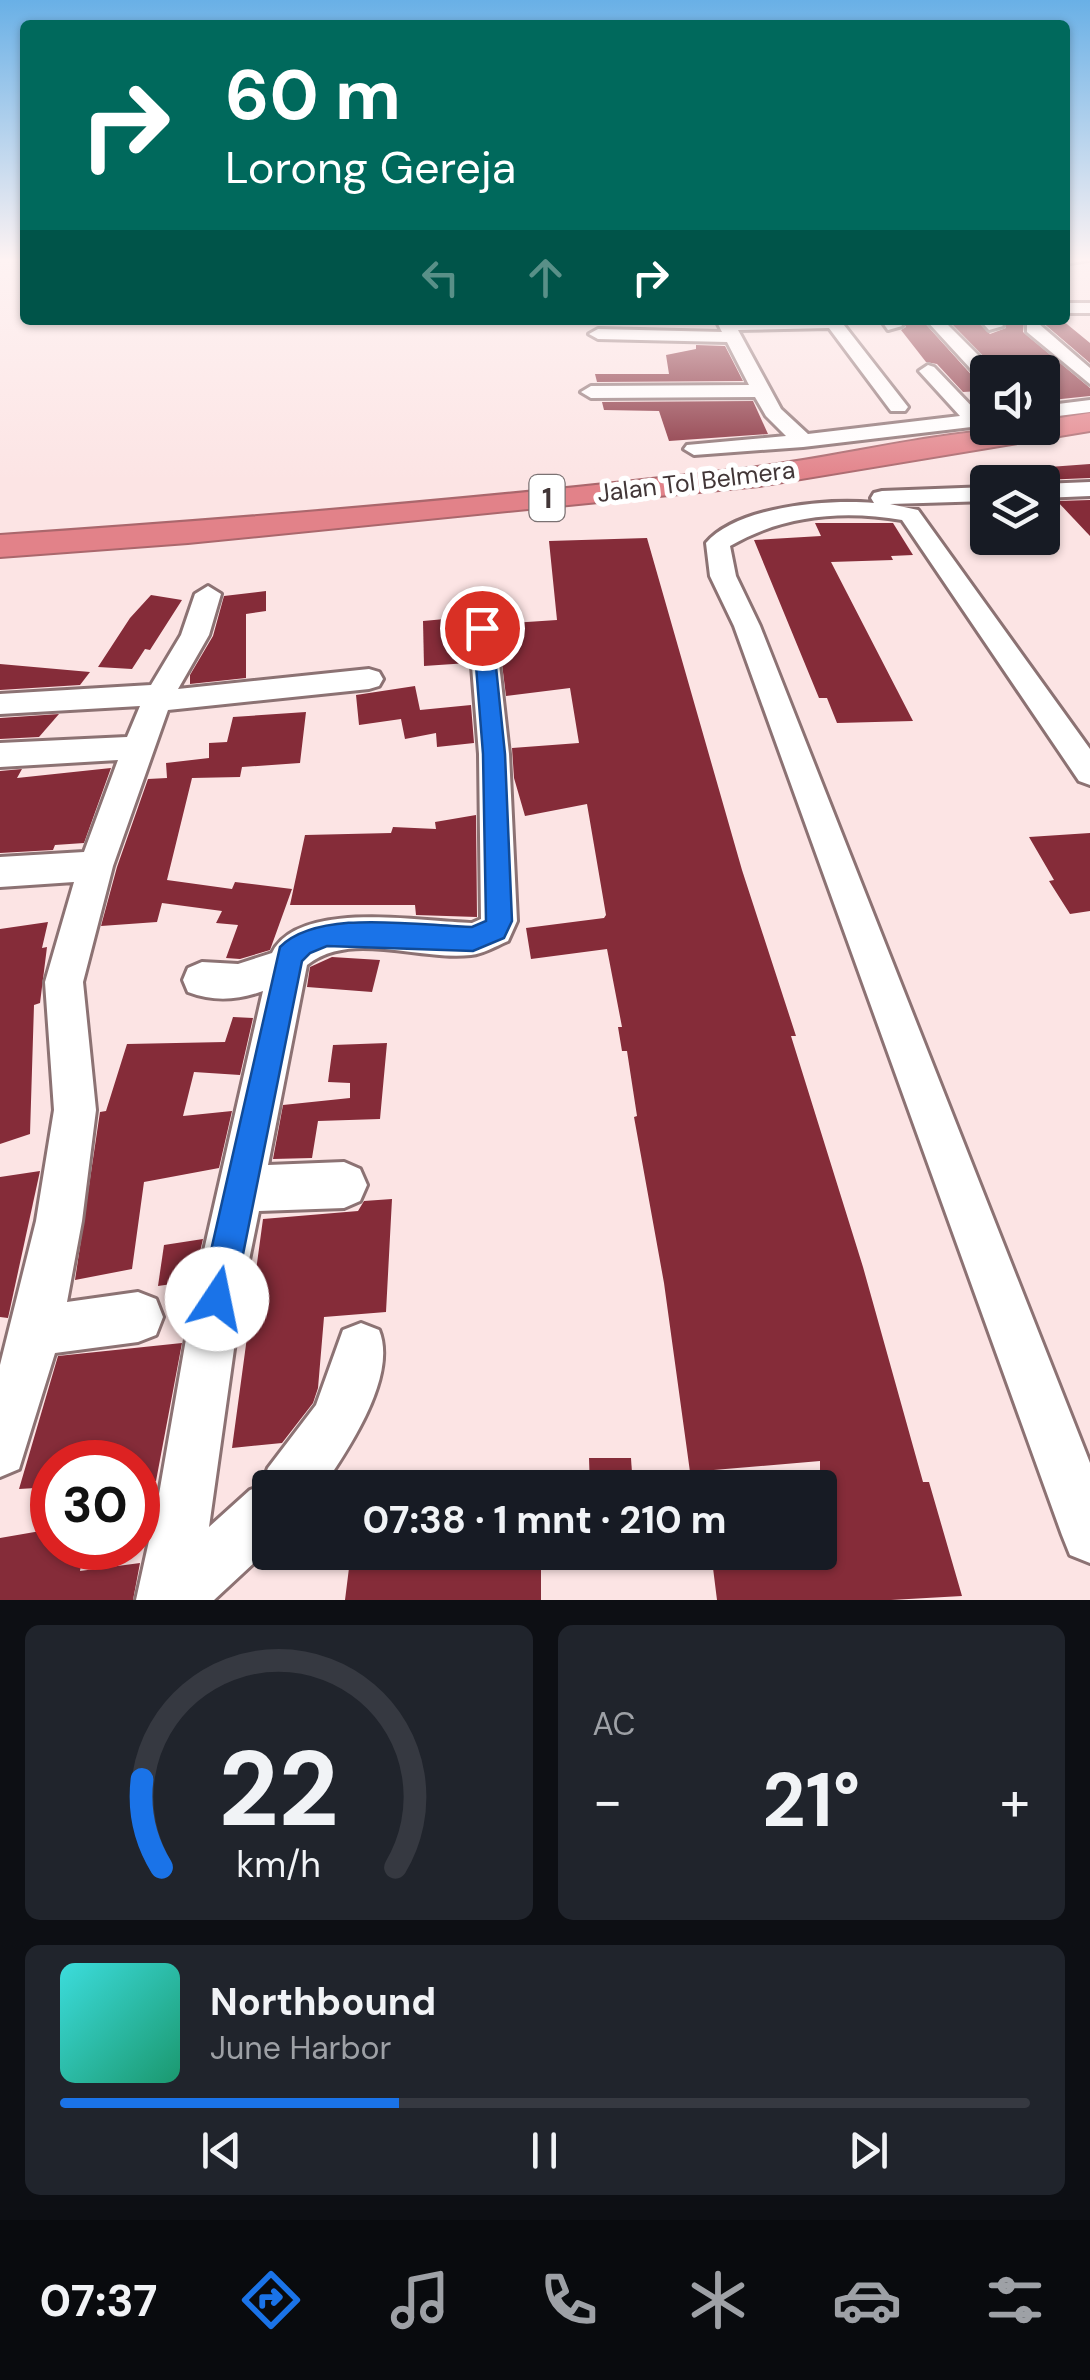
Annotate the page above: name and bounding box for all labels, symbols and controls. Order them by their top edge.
text: 60 m [225,50,401,141]
icon: right [60,60,190,190]
text: Lorong Gereja [225,138,516,197]
icon: left [413,250,468,305]
icon: ahead [518,250,573,305]
icon: right [623,250,678,305]
map controls [970,355,1060,555]
button: sound [970,355,1060,445]
street label: Jalan Tol Belmera [595,453,797,510]
button: layers [970,465,1060,555]
road number: 1 [530,475,564,521]
pin [440,586,525,671]
icon: arrive [455,601,510,656]
position arrow [165,1247,269,1351]
speed limit sign: 30 [30,1440,160,1570]
text: 07:38 · 1 mnt · 210 m [362,1495,727,1545]
text: AC [593,1703,635,1745]
text: 22 [219,1722,339,1857]
text: 21° [762,1752,860,1849]
text: − [593,1765,623,1837]
text: + [1000,1765,1030,1837]
text: km/h [237,1842,321,1888]
text: Northbound [210,1977,436,2027]
text: June Harbor [210,2027,391,2069]
icon: previous [194,2123,249,2178]
icon: pause [517,2123,572,2178]
icon: next [841,2123,896,2178]
icon: directions [236,2265,306,2335]
icon: music [385,2265,455,2335]
icon: phone [534,2265,604,2335]
icon: climate [683,2265,753,2335]
icon: car [832,2265,902,2335]
icon: filters [980,2265,1050,2335]
text: 07:37 [39,2271,157,2330]

